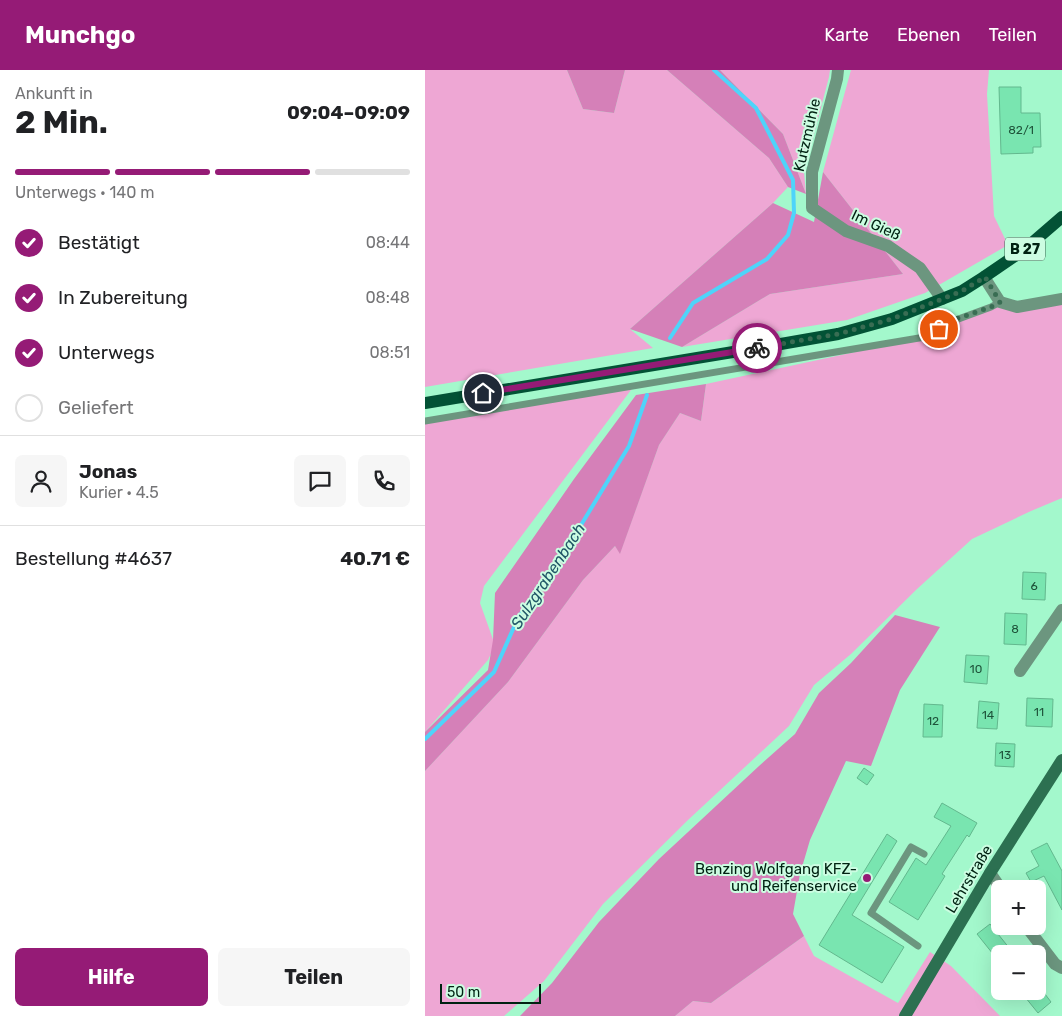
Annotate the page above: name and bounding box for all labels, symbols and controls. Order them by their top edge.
text: Munchgo [25,21,135,49]
text: Karte [824,24,869,46]
text: Ebenen [897,24,961,46]
text: Teilen [989,24,1037,46]
text: Ankunft in [15,84,93,103]
street label: Kutzmühle [790,97,824,173]
text: 09:04–09:09 [287,101,410,124]
text: 2 Min. [15,103,108,141]
house number: 82/1 [1008,123,1034,137]
text: Unterwegs · 140 m [15,183,155,202]
street label: Im Gieß [849,206,904,244]
icon: check [15,229,43,257]
text: Bestätigt [58,231,140,254]
text: 08:44 [366,233,410,252]
road number: B 27 [1005,238,1045,260]
icon: check [15,284,43,312]
text: In Zubereitung [58,286,188,309]
text: 08:48 [365,288,410,307]
pin [918,308,960,350]
icon: bag [925,315,953,343]
courier [732,323,782,373]
icon: bike [743,334,771,362]
icon: check [15,339,43,367]
text: Unterwegs [58,341,155,364]
text: 08:51 [369,343,410,362]
pin [462,372,504,414]
icon: home [469,379,497,407]
text: Geliefert [58,396,134,419]
button: person [15,455,67,507]
button: chat [294,455,346,507]
button: phone [358,455,410,507]
text: Jonas [79,460,137,483]
text: Kurier · 4.5 [79,483,159,502]
water label: Sulzgrabenbach [507,520,589,632]
text: Bestellung #4637 [15,547,172,570]
text: 40.71 € [340,547,410,570]
house number: 6 [1030,579,1038,593]
house number: 8 [1011,622,1019,636]
house number: 10 [970,662,982,676]
house number: 11 [1034,705,1044,719]
house number: 14 [982,708,995,722]
house number: 12 [927,714,939,728]
house number: 13 [999,748,1011,762]
street label: Lehrstraße [942,842,996,916]
place label: Benzing Wolfgang KFZ- und Reifenservice [695,860,857,895]
marker: Benzing Wolfgang KFZ- und Reifenservice [861,872,873,884]
map controls [991,880,1046,1000]
button: + [991,880,1046,935]
button: − [991,945,1046,1000]
button: Hilfe [15,948,208,1006]
button: Teilen [218,948,410,1006]
scale bar [440,981,541,1004]
text: 50 m [447,984,480,1001]

